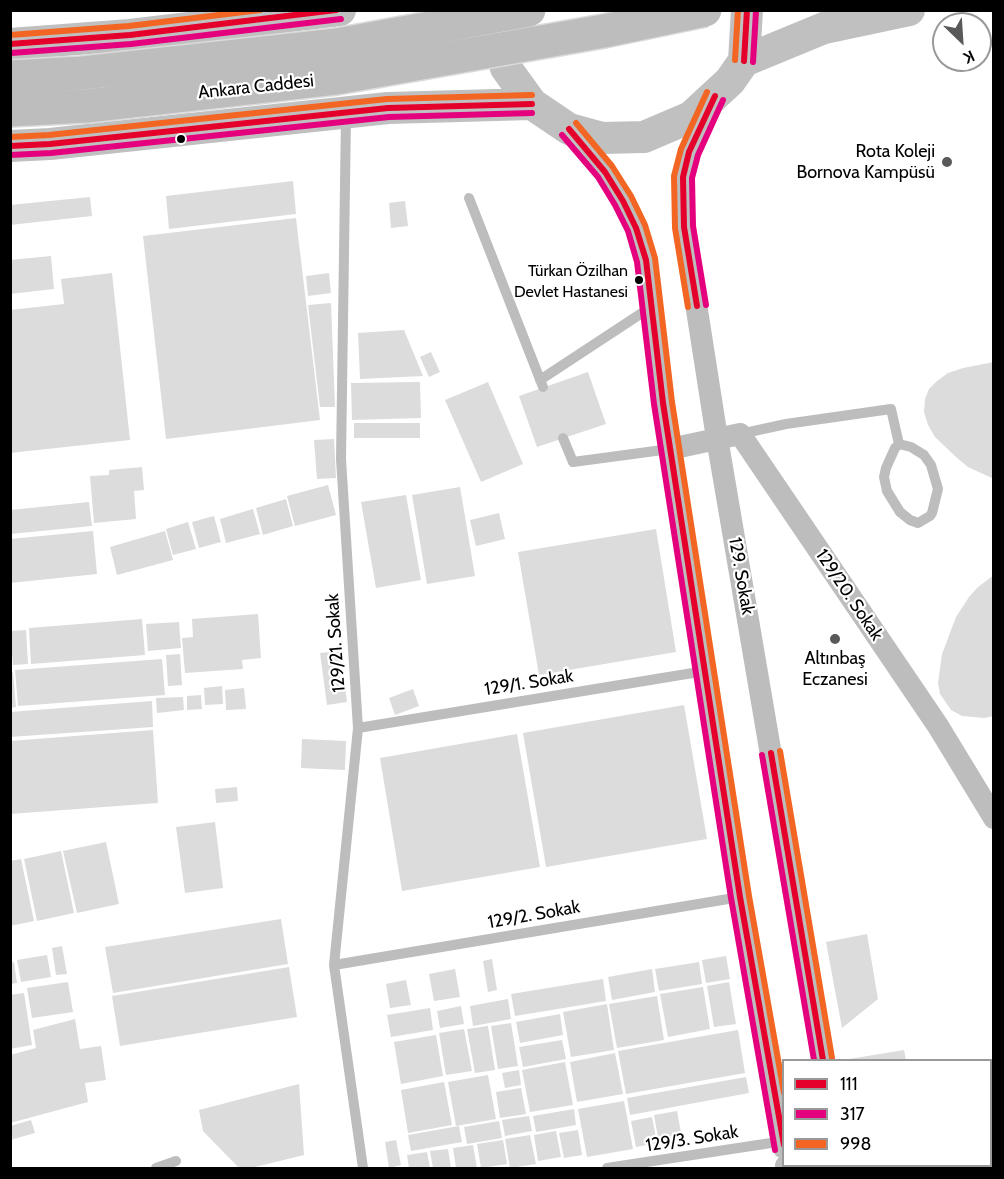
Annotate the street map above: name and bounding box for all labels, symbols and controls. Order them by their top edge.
north arrow [932,12,992,72]
text: K [960,46,978,68]
street label: Ankara Caddesi [197,70,315,104]
unlabelled marker [175,133,187,145]
place label: Rota Koleji Bornova Kampüsü [796,141,935,184]
marker: Rota Koleji Bornova Kampüsü [940,155,954,169]
place label: Türkan Özilhan Devlet Hastanesi [514,261,628,299]
marker: Türkan Özilhan Devlet Hastanesi [633,274,645,286]
street label: 129. Sokak [724,536,758,616]
street label: 129/20. Sokak [811,545,887,645]
street label: 129/21. Sokak [322,593,350,693]
marker: Altınbaş Eczanesi [828,632,842,646]
place label: Altınbaş Eczanesi [802,648,868,690]
street label: 129/1. Sokak [483,665,575,701]
street label: 129/2. Sokak [486,896,582,934]
legend [782,1059,992,1167]
text: 111 [840,1073,858,1095]
text: 317 [840,1103,865,1125]
street label: 129/3. Sokak [644,1121,740,1157]
text: 998 [840,1133,871,1155]

